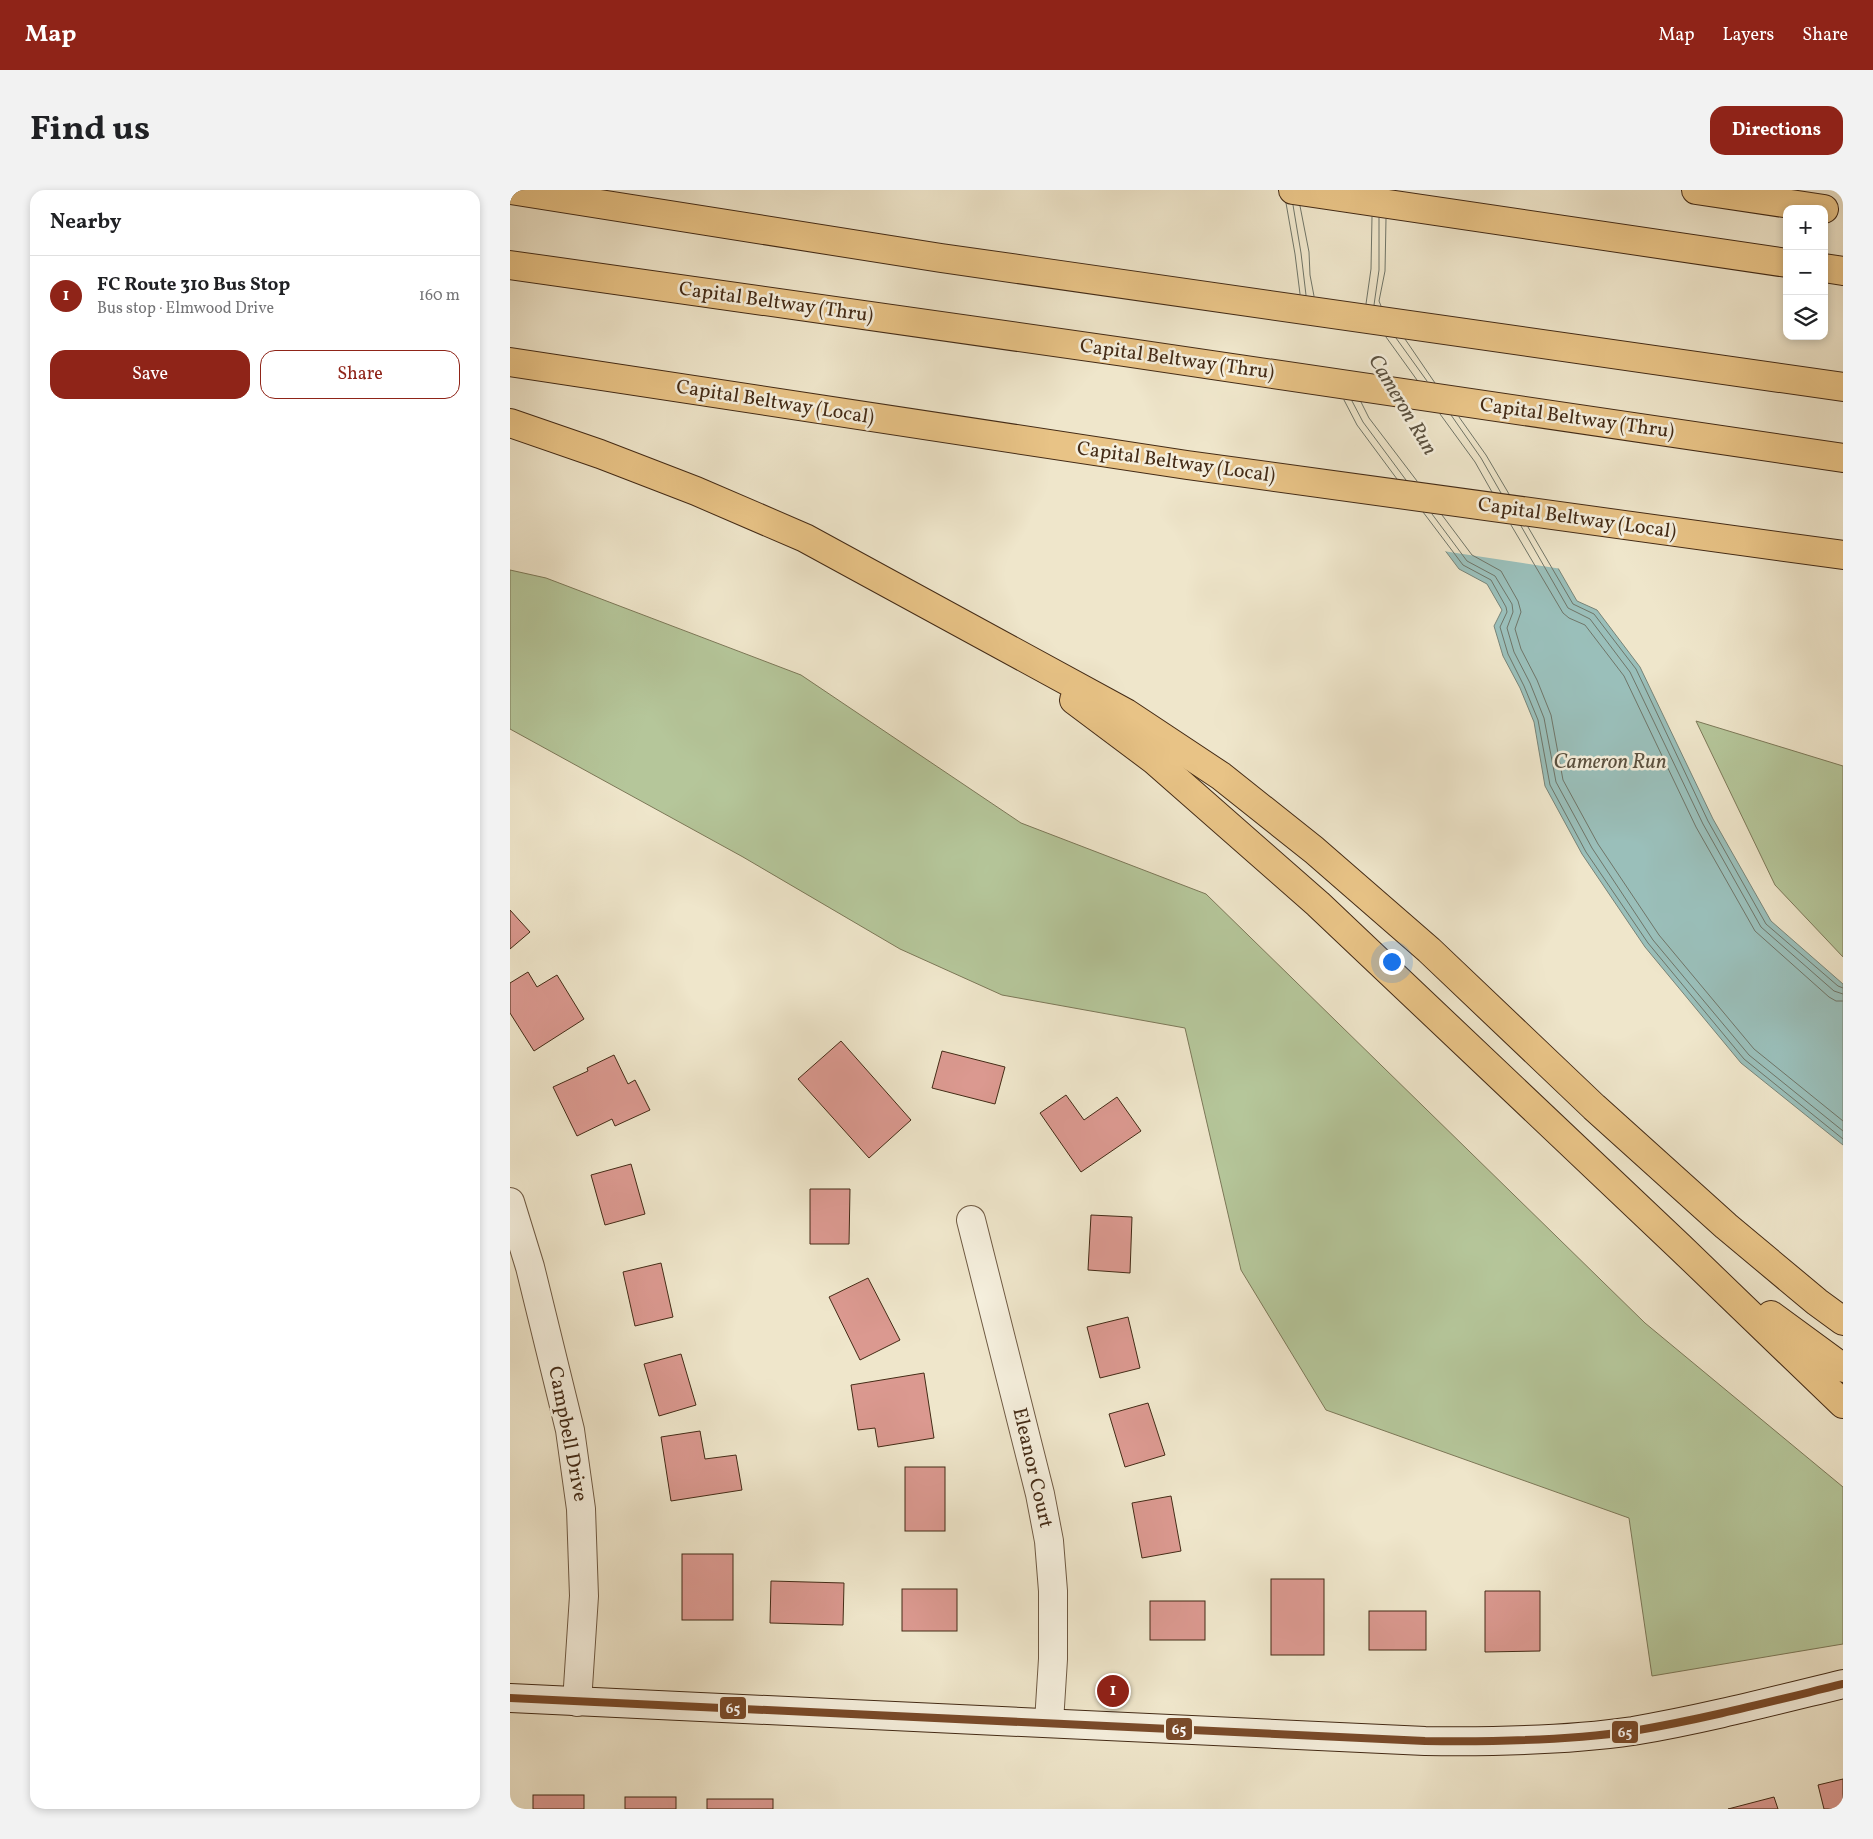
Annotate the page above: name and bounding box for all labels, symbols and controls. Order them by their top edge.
text: Map [25,18,76,52]
text: Map [1658,23,1694,48]
text: Layers [1722,23,1774,48]
text: Share [1802,23,1848,48]
text: Find us [30,106,150,154]
button: Directions [1710,106,1843,155]
map controls [1783,205,1828,340]
button: + [1783,205,1828,250]
text: Nearby [50,208,121,237]
button: − [1783,250,1828,295]
text: FC Route 310 Bus Stop [97,272,290,298]
street label: Capital Beltway (Thru) [677,275,875,331]
text: 1 [63,285,69,307]
text: 160 m [419,285,460,307]
button: layers [1783,295,1828,340]
text: Bus stop · Elmwood Drive [97,298,274,320]
street label: Capital Beltway (Thru) [1078,332,1276,388]
water label: Cameron Run [1360,349,1444,461]
button: Save [50,350,250,399]
button: Share [260,350,460,399]
street label: Capital Beltway (Local) [674,374,876,432]
street label: Capital Beltway (Thru) [1478,391,1676,447]
street label: Capital Beltway (Local) [1075,435,1277,491]
street label: Capital Beltway (Local) [1476,491,1678,547]
water label: Cameron Run [1553,748,1667,777]
your location [1379,949,1405,975]
street label: Campbell Drive [540,1364,594,1504]
street label: Eleanor Court [1005,1405,1059,1531]
pin: 1 [1097,1672,1129,1710]
line badge: 65 [719,1696,747,1720]
text: 65 [726,1700,740,1719]
line badge: 65 [1165,1717,1193,1741]
line badge: 65 [1611,1720,1639,1744]
text: 65 [1172,1721,1186,1740]
text: 65 [1618,1724,1632,1743]

